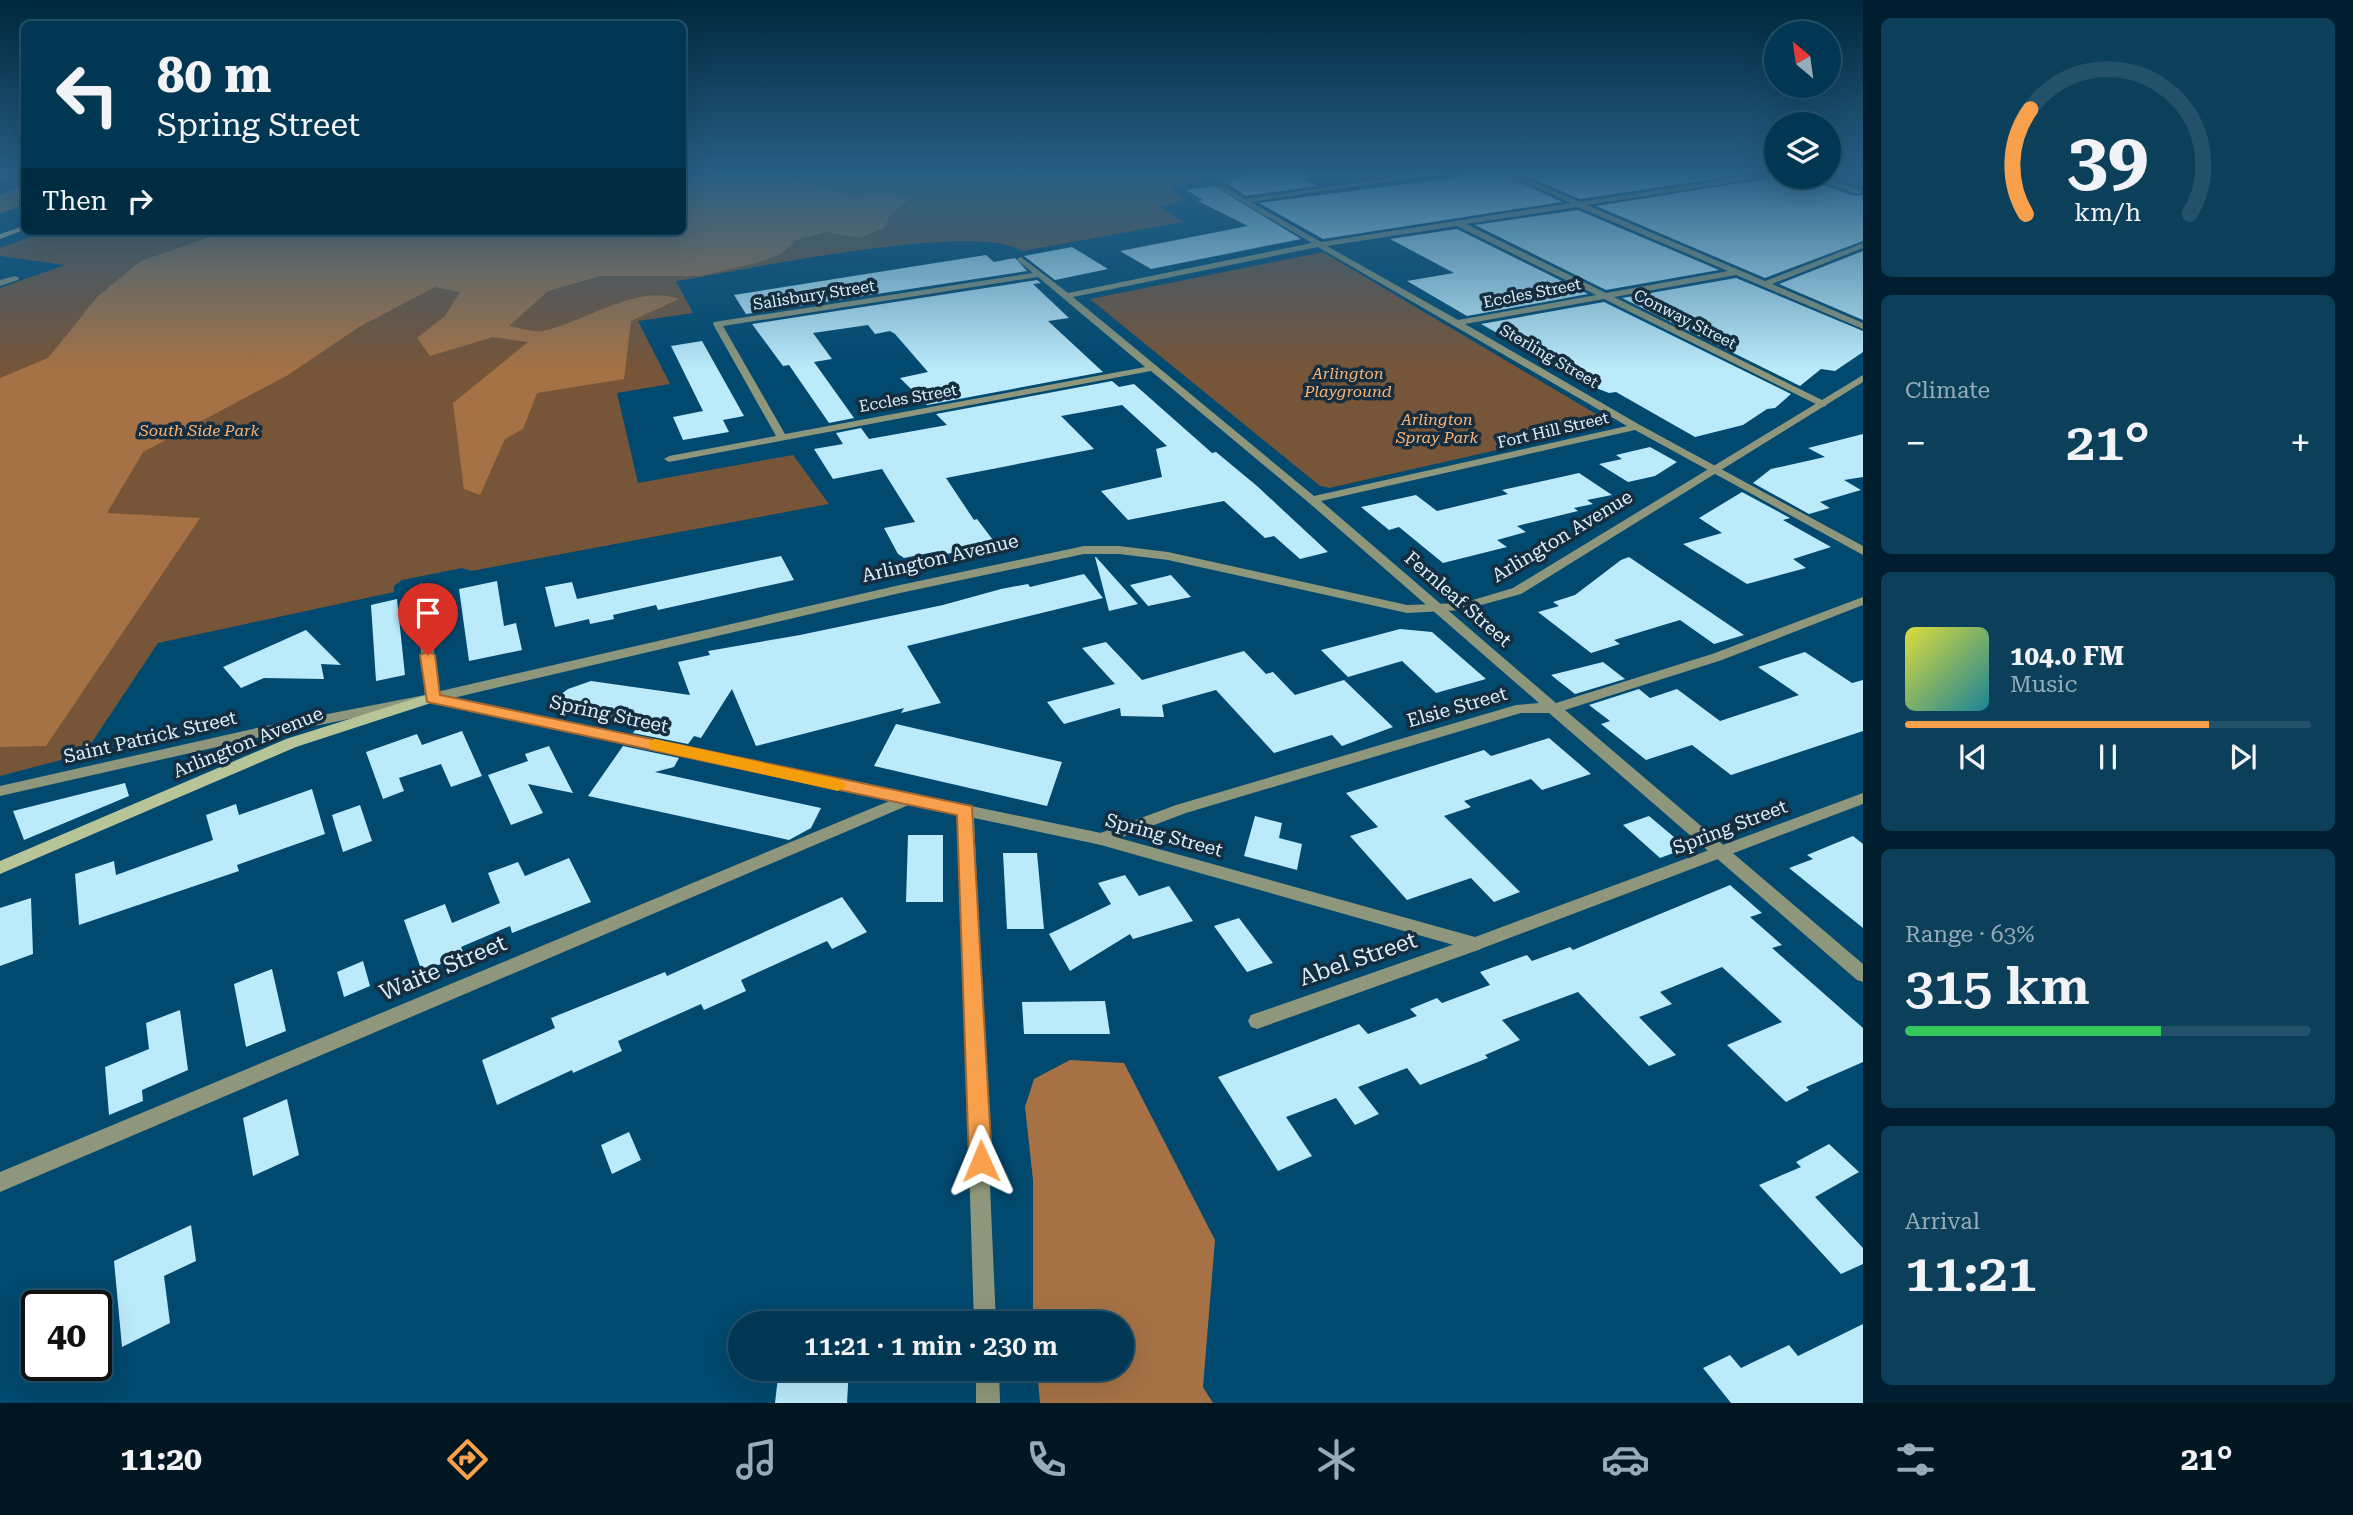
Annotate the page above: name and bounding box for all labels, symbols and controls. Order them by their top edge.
north arrow [1764,21,1841,98]
map controls [1764,21,1841,189]
text: 80 m [157,47,272,104]
icon: left [42,49,133,140]
text: Spring Street [157,106,360,144]
button: layers [1764,112,1841,189]
text: 39 [2067,117,2149,202]
icon: right [121,182,159,220]
text: Then [42,186,107,216]
text: km/h [2075,197,2141,226]
street label: Eccles Street [1481,274,1583,312]
street label: Salisbury Street [752,276,876,314]
street label: Conway Street [1631,285,1739,353]
street label: Sterling Street [1496,320,1602,392]
park label: Arlington Playground [1303,364,1392,401]
text: Climate [1905,377,1990,404]
street label: Eccles Street [857,380,959,416]
street label: Fort Hill Street [1495,408,1611,452]
park label: Arlington Spray Park [1395,410,1478,447]
text: 21° [2066,412,2150,473]
park label: South Side Park [138,421,259,440]
text: − [1905,421,1926,465]
text: + [2290,421,2311,465]
street label: Arlington Avenue [1487,485,1637,587]
street label: Arlington Avenue [859,529,1021,587]
street label: Fernleaf Street [1400,546,1516,652]
pin [398,583,458,655]
icon: arrive [409,594,447,632]
text: 104.0 FM [2010,641,2124,671]
text: Music [2010,671,2077,698]
street label: Elsie Street [1404,682,1510,732]
street label: Spring Street [548,690,670,738]
street label: Arlington Avenue [169,701,327,783]
street label: Saint Patrick Street [61,706,239,768]
icon: previous [1954,738,1992,776]
icon: pause [2089,738,2127,776]
icon: next [2224,738,2262,776]
street label: Spring Street [1670,795,1790,859]
street label: Spring Street [1103,808,1225,862]
text: Range · 63% [1905,921,2034,948]
street label: Abel Street [1296,926,1421,992]
street label: Waite Street [376,929,511,1007]
text: 315 km [1905,956,2090,1017]
position arrow [944,1124,1018,1198]
text: Arrival [1905,1208,1980,1235]
text: 11:21 [1905,1243,2037,1304]
speed limit sign: 40 [21,1290,112,1381]
text: 11:21 · 1 min · 230 m [804,1331,1058,1361]
icon: directions [443,1435,492,1484]
icon: music [732,1435,781,1484]
icon: phone [1022,1435,1071,1484]
icon: climate [1312,1435,1361,1484]
icon: car [1601,1435,1650,1484]
icon: filters [1891,1435,1940,1484]
text: 11:20 [120,1440,202,1478]
text: 21° [2181,1440,2233,1478]

